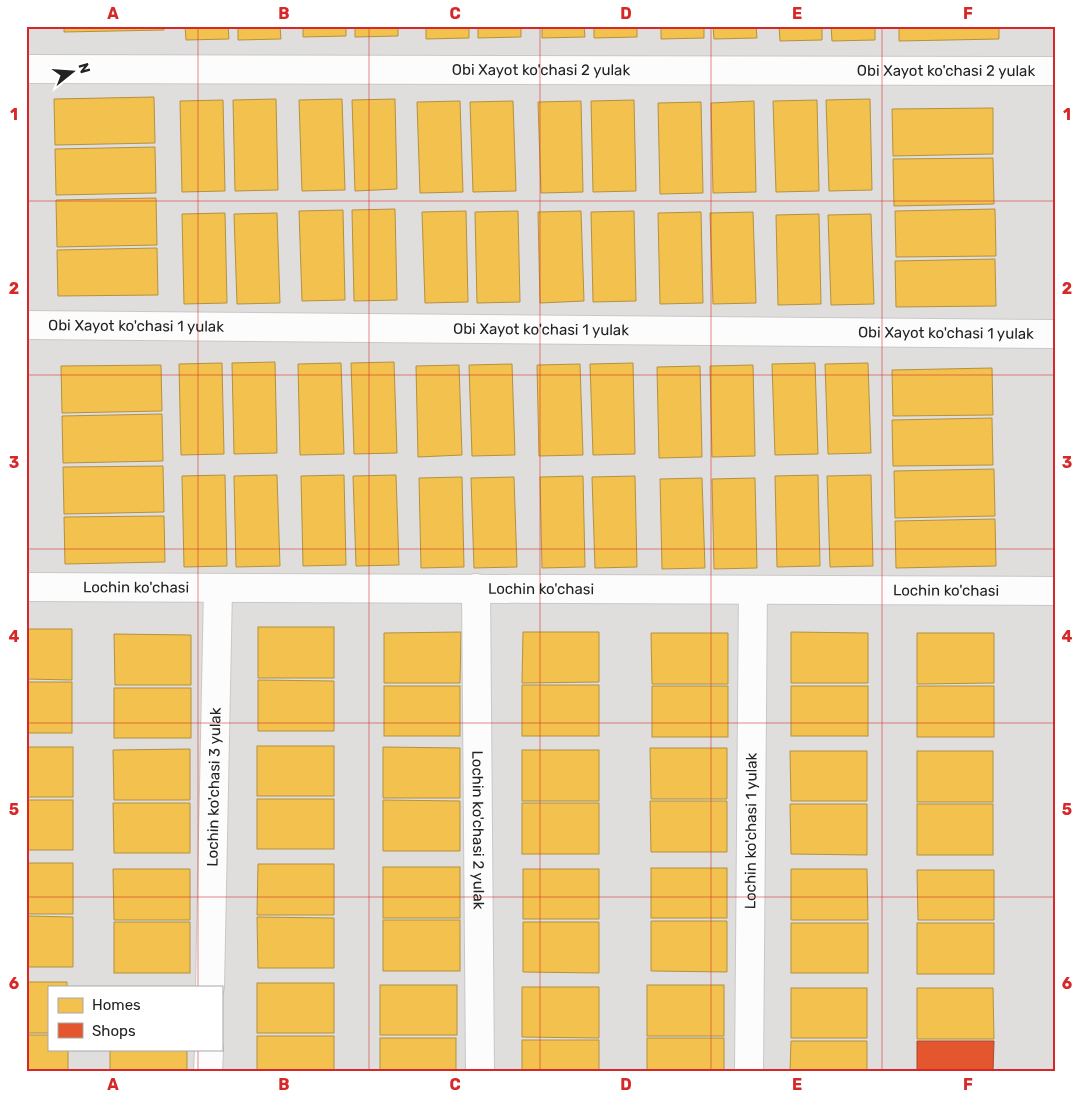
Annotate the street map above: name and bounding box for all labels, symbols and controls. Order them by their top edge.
text: A [107,4,119,23]
text: B [278,4,290,23]
text: C [449,4,461,23]
text: D [620,4,632,23]
text: E [792,4,802,23]
text: F [963,4,973,23]
north arrow [48,48,98,98]
text: N [74,61,94,76]
street label: Obi Xayot ko'chasi 2 yulak [452,61,630,79]
street label: Obi Xayot ko'chasi 2 yulak [857,62,1035,80]
text: 1 [10,105,18,124]
text: 1 [1063,105,1071,124]
text: 2 [9,279,19,298]
text: 2 [1062,279,1072,298]
street label: Obi Xayot ko'chasi 1 yulak [48,316,224,336]
street label: Obi Xayot ko'chasi 1 yulak [453,320,629,339]
street label: Obi Xayot ko'chasi 1 yulak [858,323,1034,343]
text: 3 [9,453,19,472]
text: 3 [1062,453,1072,472]
street label: Lochin ko'chasi [83,578,189,597]
street label: Lochin ko'chasi [488,580,594,598]
street label: Lochin ko'chasi [893,581,999,600]
text: 4 [9,627,20,646]
text: 4 [1062,627,1073,646]
street label: Lochin ko'chasi 3 yulak [203,707,225,867]
street label: Lochin ko'chasi 2 yulak [468,750,488,910]
street label: Lochin ko'chasi 1 yulak [741,752,761,909]
text: 5 [9,800,19,819]
text: 5 [1062,800,1072,819]
text: 6 [9,974,19,993]
text: 6 [1062,974,1072,993]
legend [48,986,222,1050]
text: Homes [92,996,141,1014]
text: Shops [92,1022,136,1040]
text: A [107,1075,119,1094]
text: B [278,1075,290,1094]
text: C [449,1075,461,1094]
text: D [620,1075,632,1094]
text: E [792,1075,802,1094]
text: F [963,1075,973,1094]

